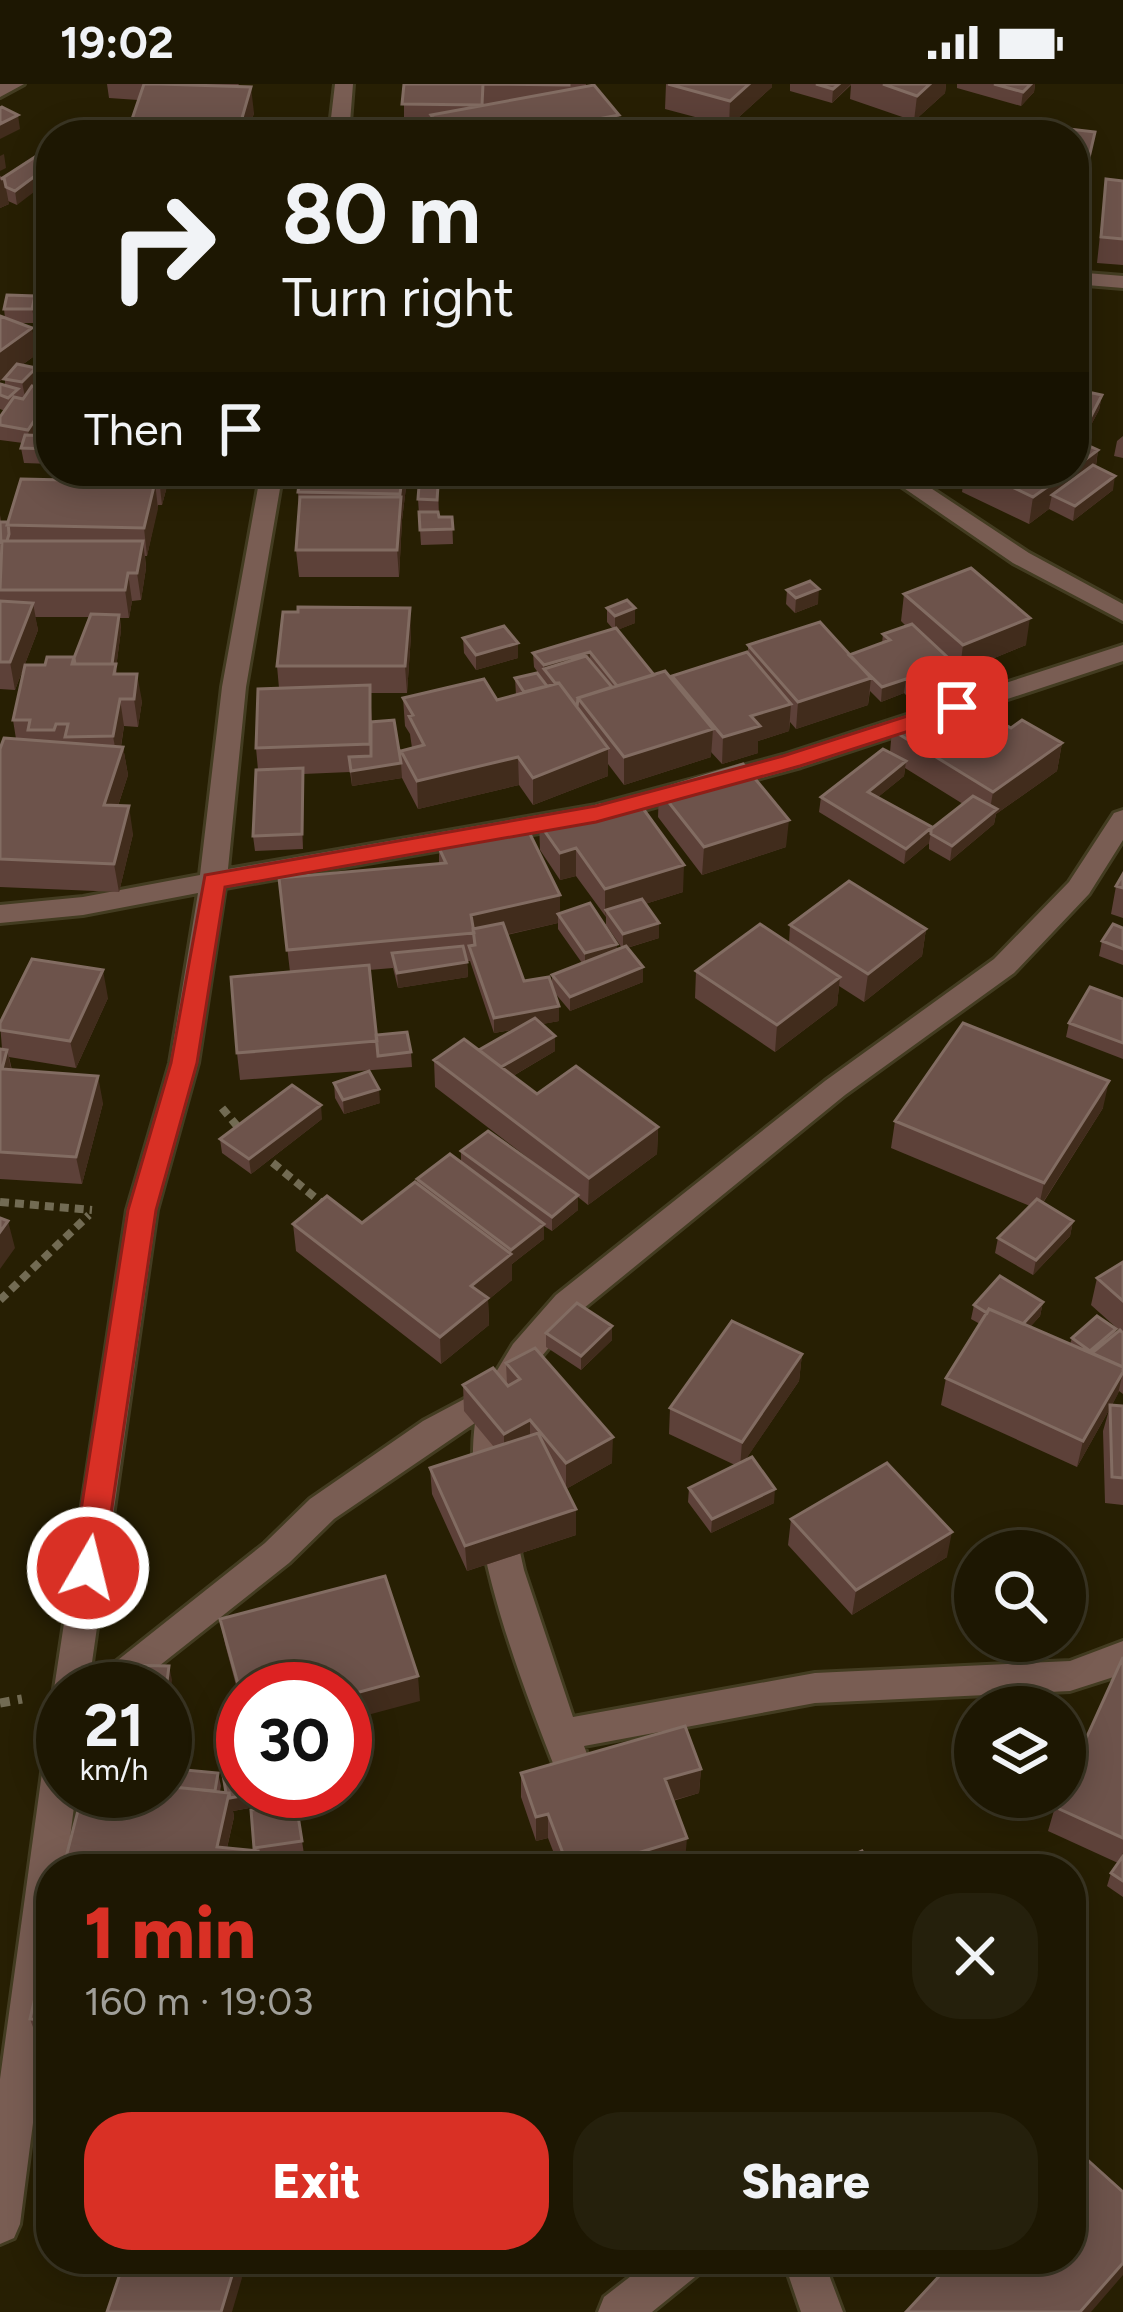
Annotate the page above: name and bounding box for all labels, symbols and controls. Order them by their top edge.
text: 19:02 [60,15,174,69]
text: 80 m [282,163,481,264]
icon: right [84,168,240,324]
text: Turn right [282,265,514,330]
icon: arrive [208,396,274,462]
text: Then [84,402,184,456]
pin [906,656,1008,758]
icon: arrive [924,674,990,740]
position arrow [25,1505,151,1631]
map controls [954,1530,1086,1818]
button: search [954,1530,1086,1662]
speed limit sign: 30 [216,1662,372,1818]
button: layers [954,1686,1086,1818]
text: 21 [84,1689,144,1761]
text: km/h [80,1751,148,1788]
text: 1 min [84,1890,256,1976]
button: close [912,1893,1038,2019]
text: 160 m · 19:03 [84,1978,313,2025]
button: Exit [84,2112,549,2250]
button: Share [573,2112,1038,2250]

